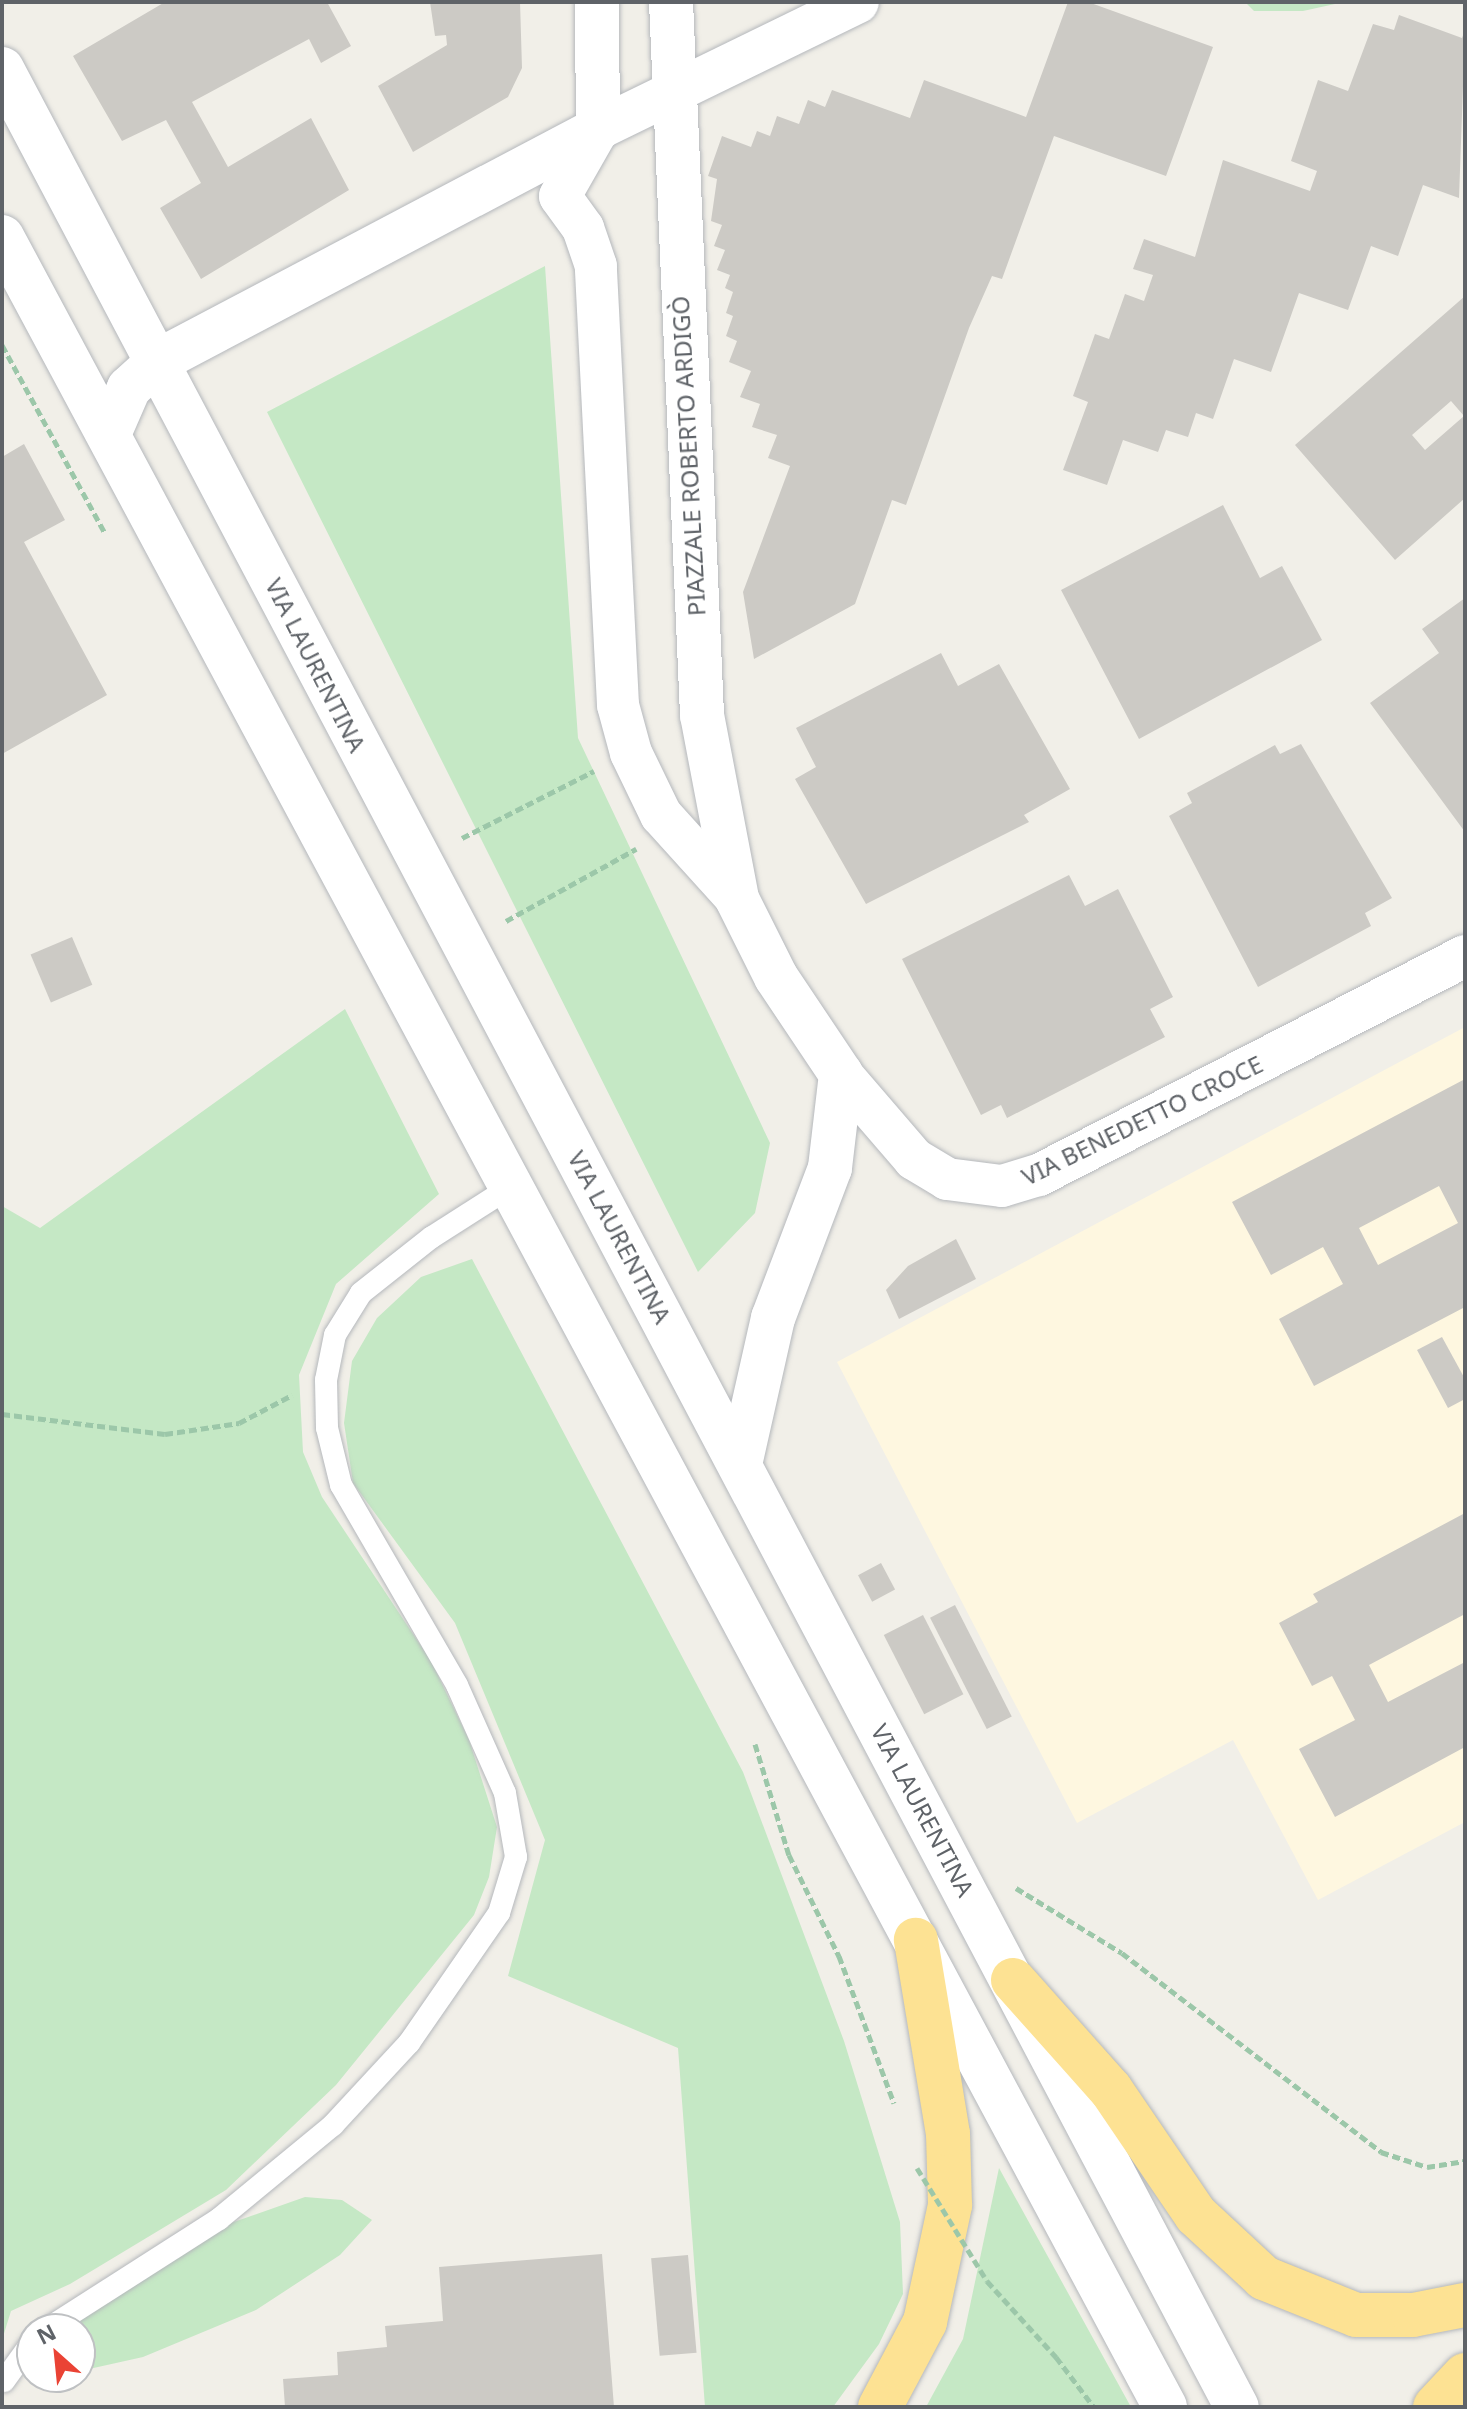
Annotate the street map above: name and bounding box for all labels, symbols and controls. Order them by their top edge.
street label: PIAZZALE ROBERTO ARDIGÒ [665,295,711,617]
street label: VIA LAURENTINA [260,573,372,757]
street label: VIA BENEDETTO CROCE [1017,1049,1267,1191]
street label: VIA LAURENTINA [562,1146,678,1328]
street label: VIA LAURENTINA [865,1719,981,1901]
north arrow [16,2313,96,2393]
text: N [31,2316,61,2351]

